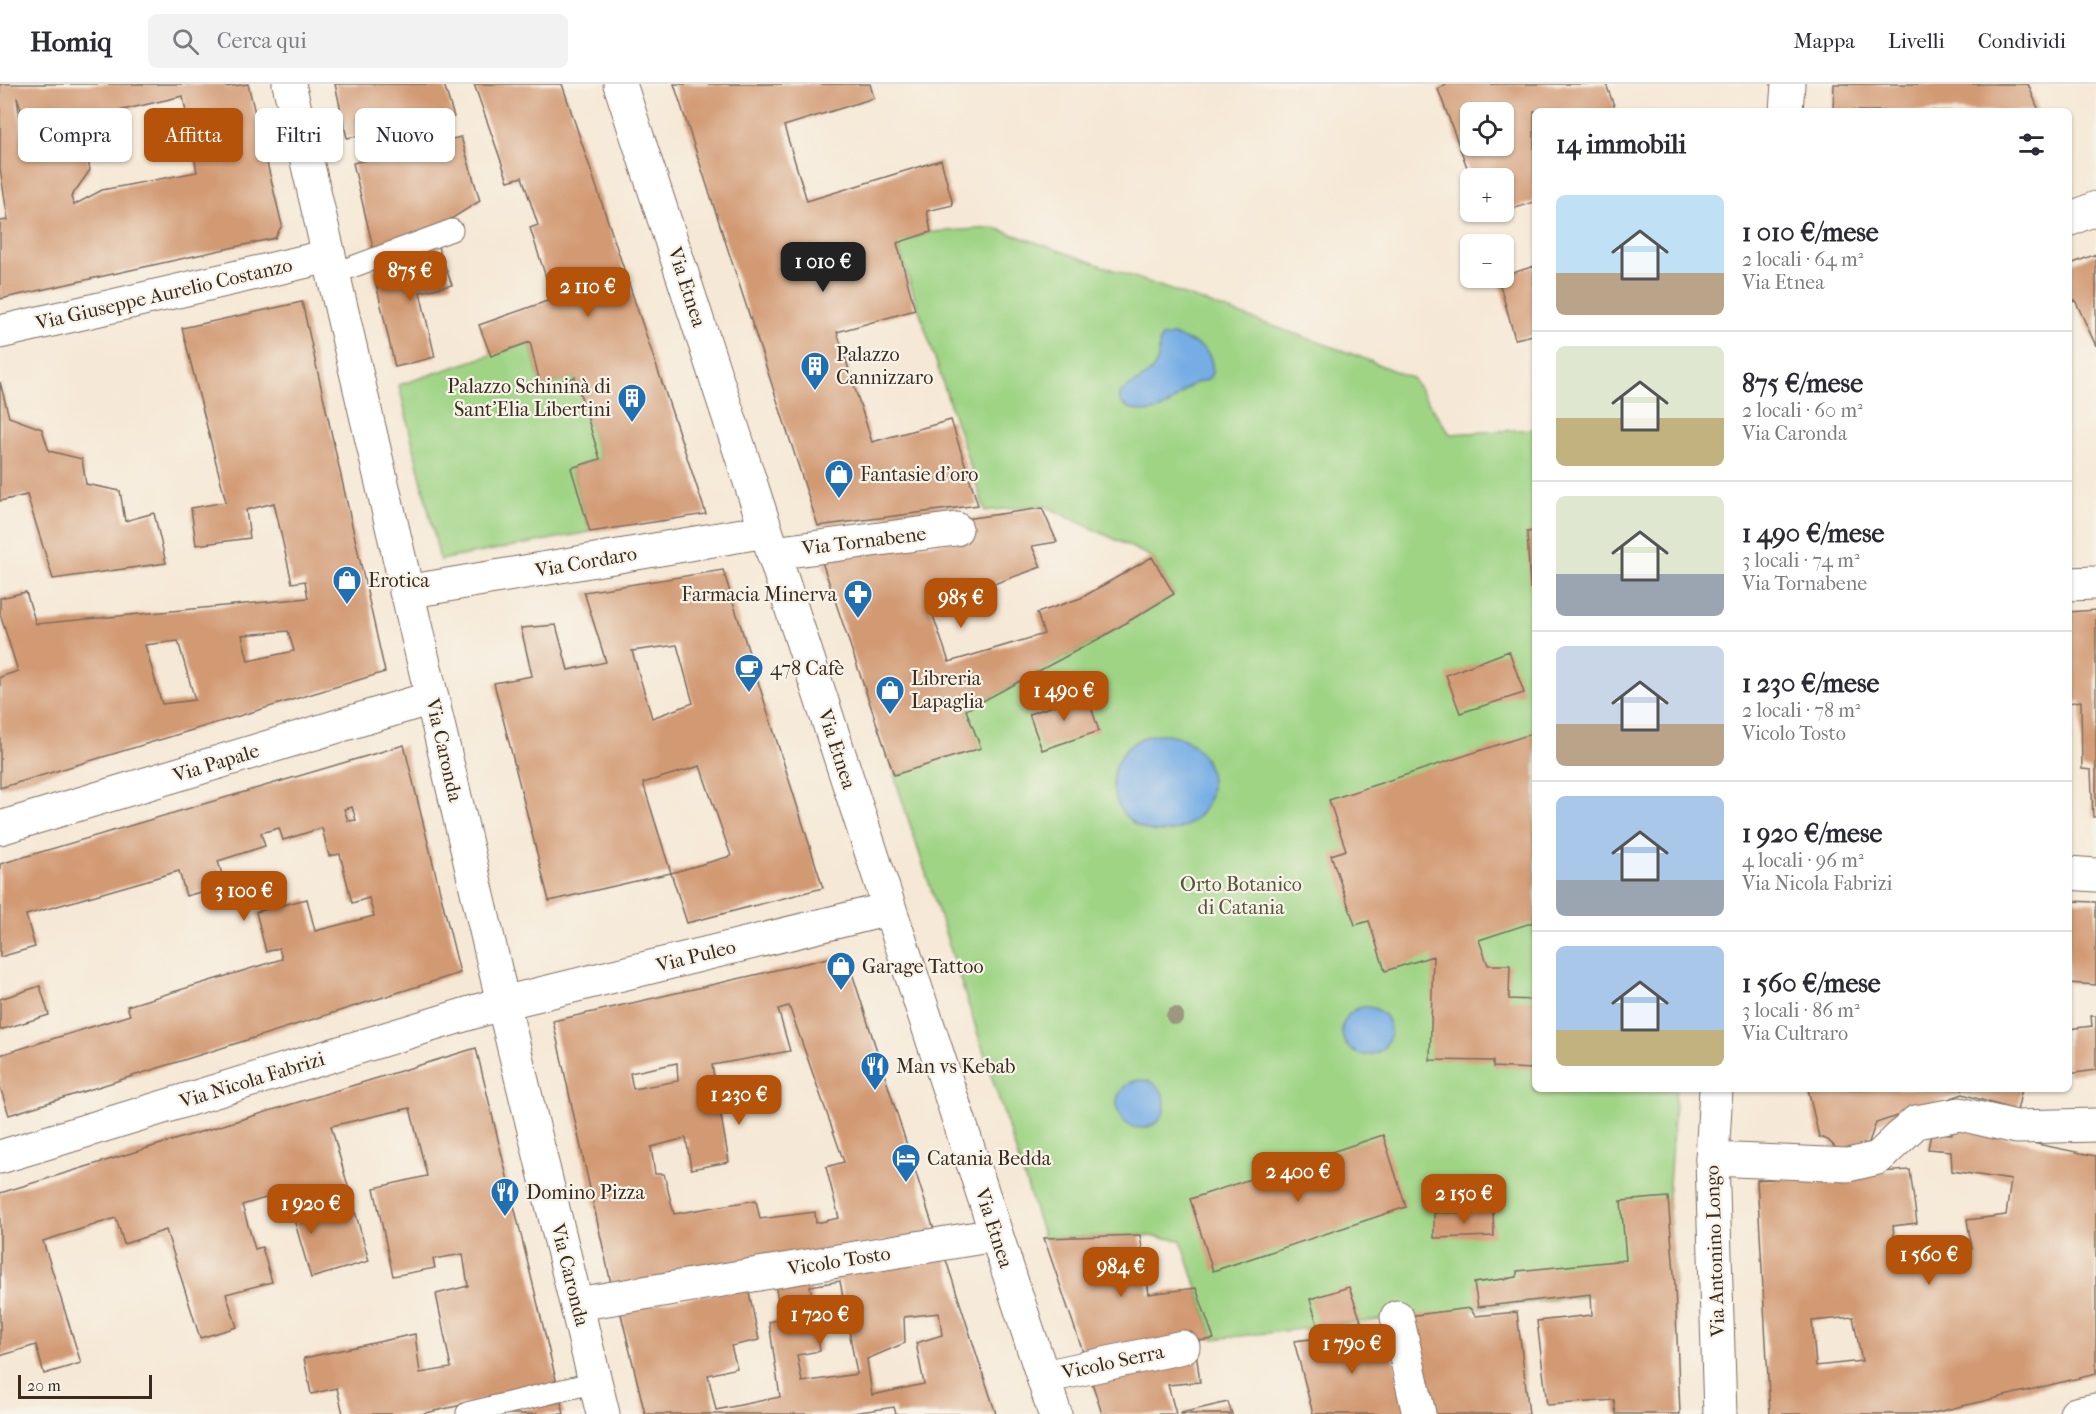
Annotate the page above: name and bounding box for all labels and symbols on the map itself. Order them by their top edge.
pin: 1 010 € [768,242,878,293]
street label: Via Etnea [663,243,711,330]
pin: 875 € [368,251,452,302]
street label: Via Giuseppe Aurelio Costanzo [32,253,295,335]
pin: 2 110 € [533,267,643,318]
place label: Palazzo Cannizzaro [836,343,933,389]
building icon: Palazzo Cannizzaro [799,350,831,392]
place label: Palazzo Schininà di Sant'Elia Libertini [447,375,611,421]
building icon: Palazzo Schininà di Sant'Elia Libertini [616,382,648,424]
shop icon: Fantasie d'oro [823,458,855,500]
place label: Fantasie d'oro [860,463,979,486]
street label: Via Tornabene [799,522,928,560]
street label: Via Cordaro [532,542,639,582]
shop icon: Erotica [331,564,363,606]
place label: Erotica [368,569,430,592]
pharmacy icon: Farmacia Minerva [842,578,874,620]
pin: 985 € [919,578,1003,629]
place label: Farmacia Minerva [681,583,838,606]
cafe icon: 478 Cafè [733,652,765,694]
place label: 478 Cafè [770,657,844,680]
place label: Libreria Lapaglia [911,667,985,713]
pin: 1 490 € [1009,671,1119,722]
shop icon: Libreria Lapaglia [874,674,906,716]
street label: Via Caronda [421,695,467,805]
street label: Via Etnea [813,705,861,792]
street label: Via Papale [169,739,262,787]
pin: 3 100 € [189,871,299,922]
park label: Orto Botanico di Catania [1180,873,1302,919]
street label: Via Puleo [653,935,738,977]
shop icon: Garage Tattoo [825,950,857,992]
place label: Garage Tattoo [862,955,984,978]
street label: Via Nicola Fabrizi [176,1047,327,1113]
restaurant icon: Man vs Kebab [859,1050,891,1092]
place label: Man vs Kebab [896,1055,1015,1078]
pin: 1 230 € [684,1075,794,1126]
hotel icon: Catania Bedda [890,1142,922,1184]
place label: Catania Bedda [927,1147,1052,1170]
pin: 2 400 € [1243,1152,1353,1203]
street label: Via Antonino Longo [1701,1165,1730,1338]
pin: 2 150 € [1409,1174,1519,1225]
restaurant icon: Domino Pizza [489,1176,521,1218]
place label: Domino Pizza [526,1181,645,1204]
pin: 1 920 € [256,1184,366,1235]
street label: Via Etnea [970,1184,1018,1271]
street label: Via Caronda [546,1220,594,1330]
pin: 1 560 € [1874,1235,1984,1286]
street label: Vicolo Tosto [785,1242,892,1281]
pin: 984 € [1079,1247,1163,1298]
pin: 1 720 € [765,1295,875,1346]
pin: 1 790 € [1297,1324,1407,1375]
street label: Vicolo Serra [1059,1340,1167,1384]
scale bar [18,1372,152,1400]

